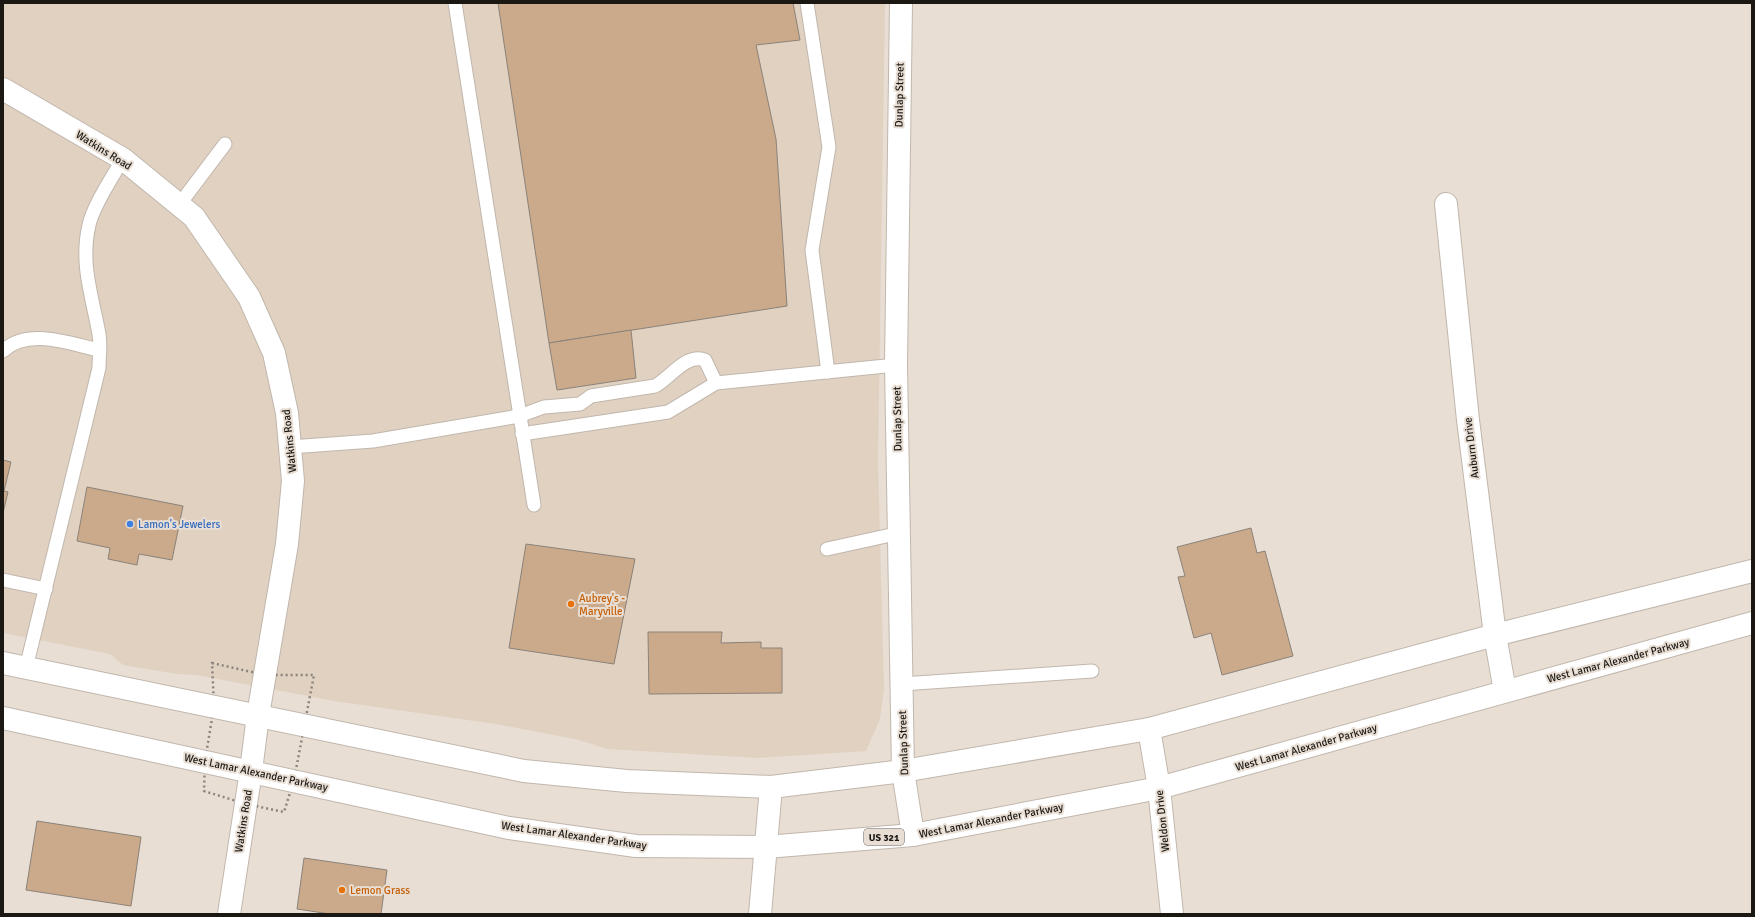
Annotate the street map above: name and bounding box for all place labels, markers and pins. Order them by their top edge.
place label: Lamon's Jewelers [138,518,220,531]
marker: Lamon's Jewelers [125,519,135,529]
place label: Aubrey's - Maryville [579,592,625,618]
marker: Aubrey's - Maryville [566,599,576,609]
place label: Lemon Grass [350,884,410,897]
marker: Lemon Grass [337,885,347,895]

